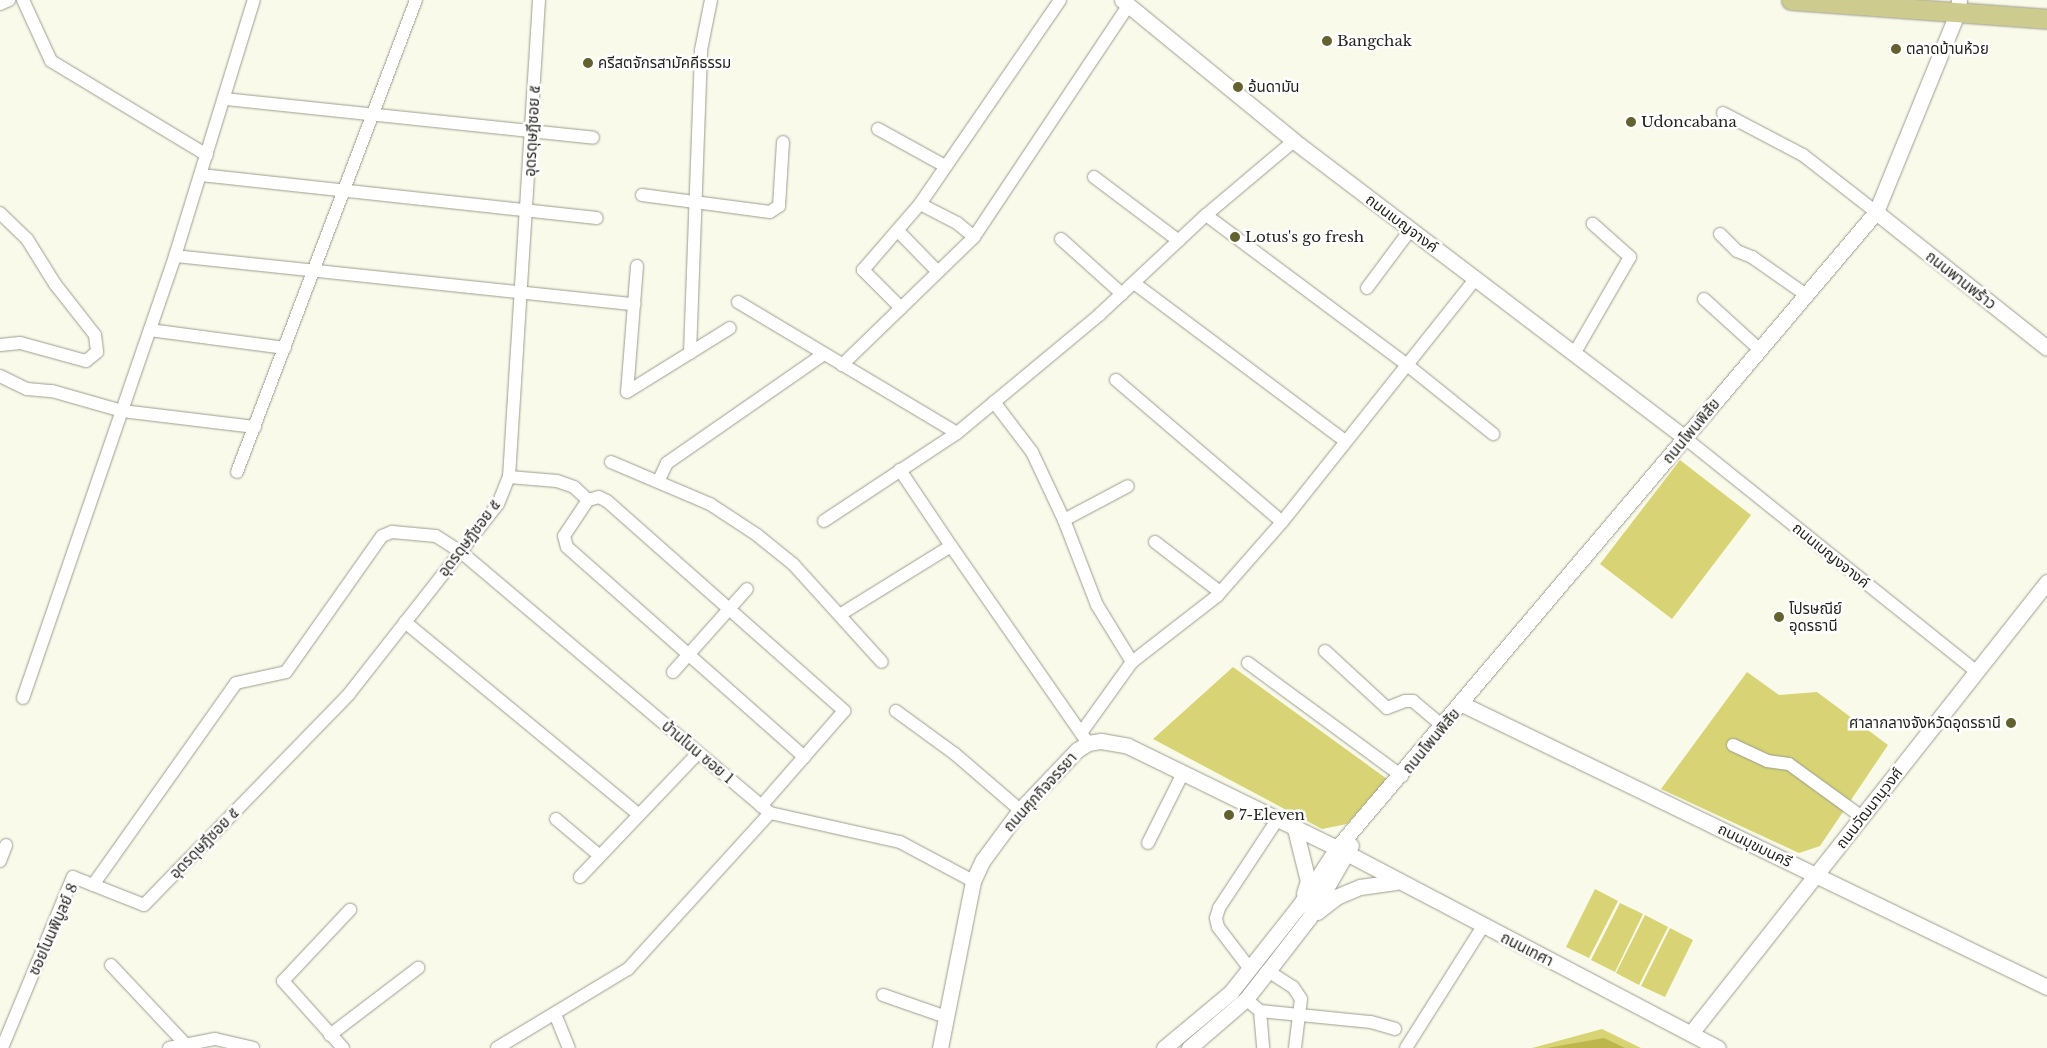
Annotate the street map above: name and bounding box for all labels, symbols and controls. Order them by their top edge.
place label: Bangchak [1337,32,1412,50]
marker: Bangchak [1321,35,1333,47]
place label: ตลาดบ้านห้วย [1906,40,1989,58]
marker: ตลาดบ้านห้วย [1890,43,1902,55]
place label: ครีสตจักรสามัคคีธรรม [598,54,731,72]
marker: ครีสตจักรสามัคคีธรรม [582,57,594,69]
place label: อ้นดามัน [1248,78,1300,96]
marker: อ้นดามัน [1232,81,1244,93]
street label: อุดรดุษฎีซอย ๕ [521,85,543,177]
place label: Udoncabana [1641,113,1737,131]
marker: Udoncabana [1625,116,1637,128]
street label: ถนนเบญจางค์ [1362,190,1442,256]
place label: Lotus's go fresh [1245,228,1364,246]
marker: Lotus's go fresh [1229,231,1241,243]
street label: ถนนพานพร้าว [1922,247,2000,313]
street label: ถนนโพนพิสัย [1659,395,1723,467]
street label: อุดรดุษฎีซอย ๕ [434,496,504,580]
street label: ถนนเบญงจางค์ [1789,519,1873,591]
place label: โปรษณีย์ อุดรธานี [1789,599,1842,634]
marker: โปรษณีย์ อุดรธานี [1773,611,1785,623]
street label: ถนนโพนพิสัย [1399,705,1463,777]
place label: ศาลากลางจังหวัดอุดรธานี [1849,714,2001,732]
street label: บ้านโนน ซอย 1 [658,717,738,787]
marker: ศาลากลางจังหวัดอุดรธานี [2005,717,2017,729]
street label: ถนนศุภกิจจรรยา [1000,749,1080,835]
street label: ถนนวัฒนานุวงศ์ [1832,764,1906,852]
street label: อุดรดุษฎีซอย ๕ [166,804,242,882]
place label: 7-Eleven [1239,806,1305,824]
marker: 7-Eleven [1223,809,1235,821]
street label: ถนนมุขมนครี [1715,819,1795,871]
street label: ซอยโนนพิบูลย์ 8 [25,880,81,978]
street label: ถนนเทศา [1498,928,1556,970]

